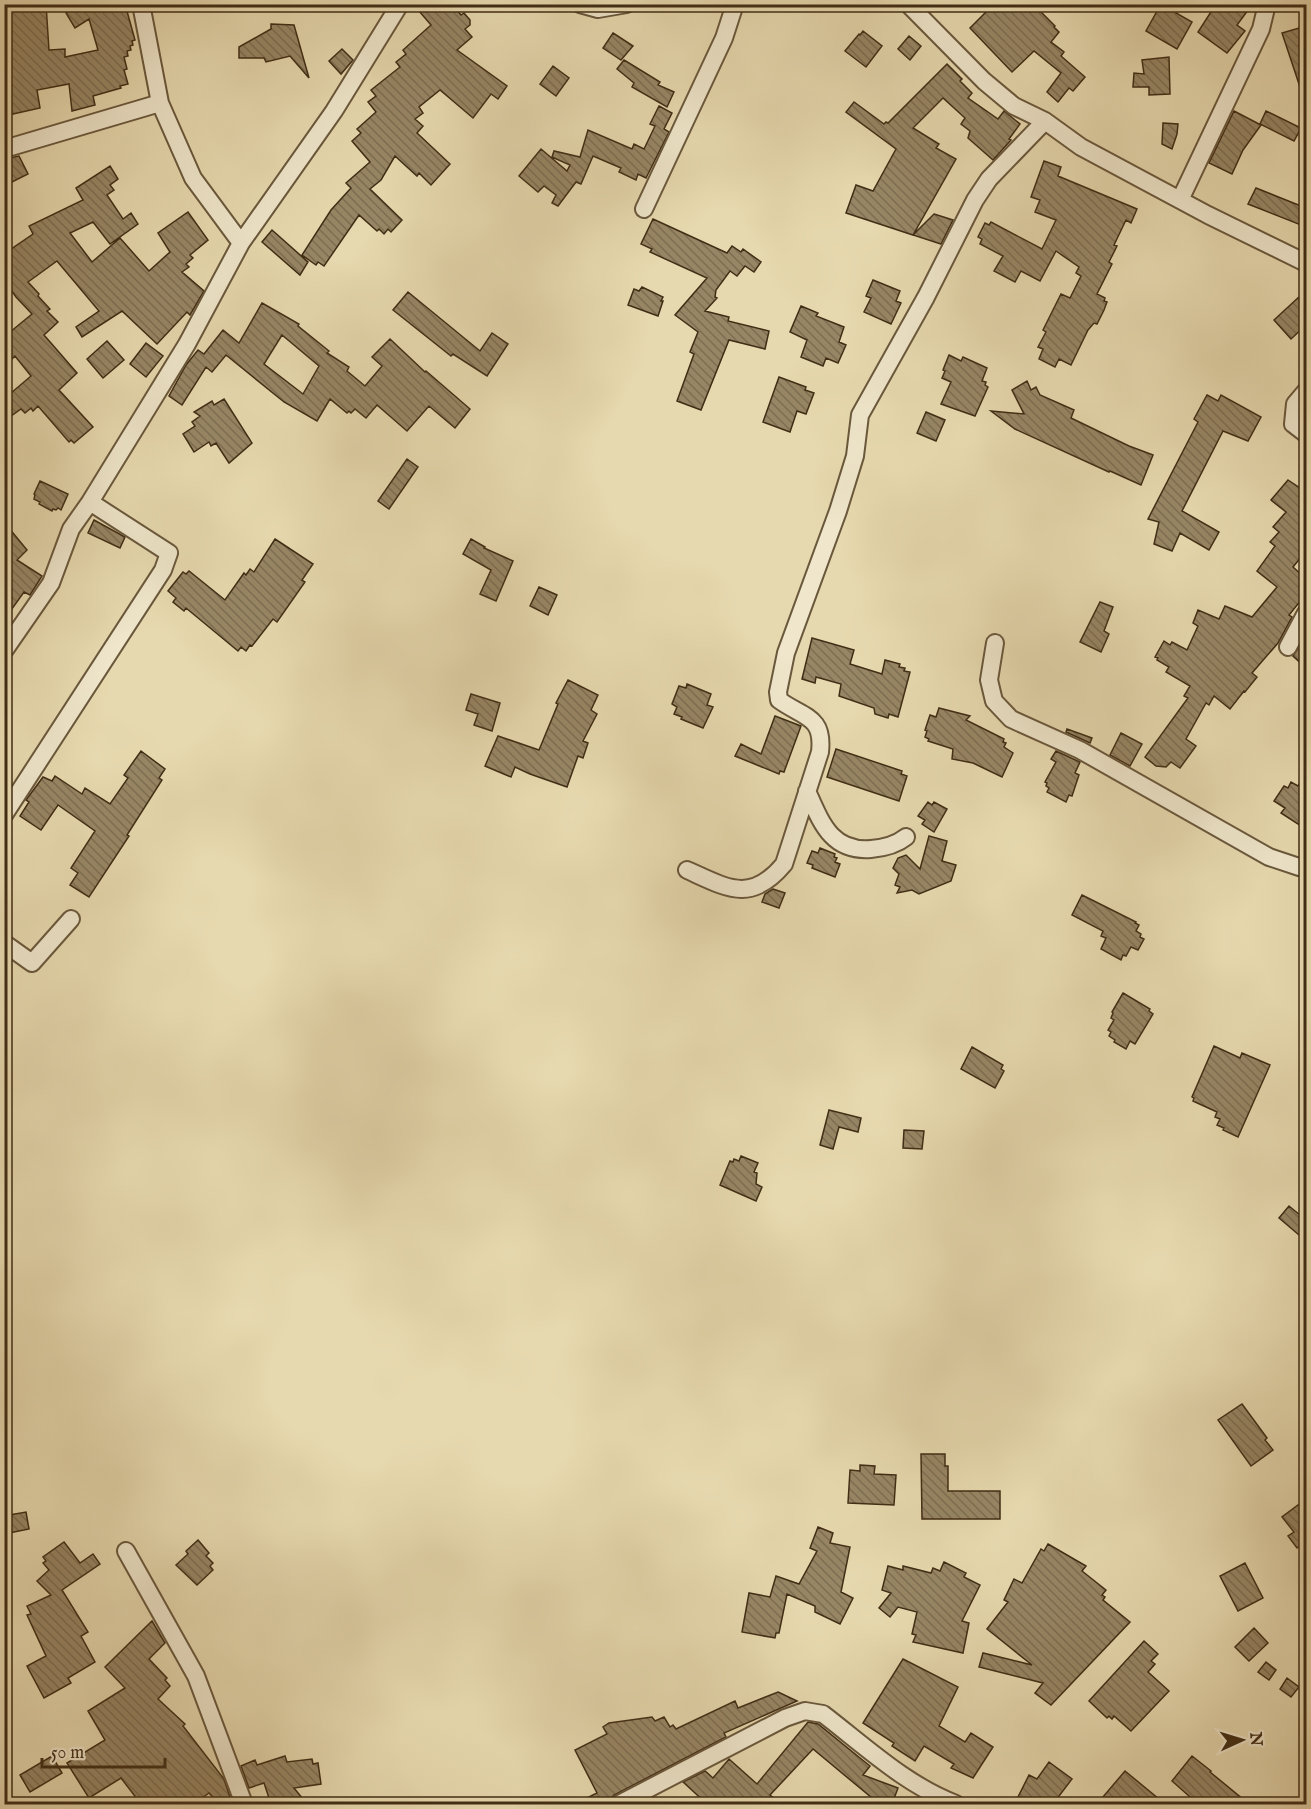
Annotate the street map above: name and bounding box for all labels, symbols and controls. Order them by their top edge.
north arrow [1212,1710,1272,1770]
text: N [1244,1730,1265,1747]
scale bar [42,1731,165,1769]
text: 50 m [51,1742,84,1765]

